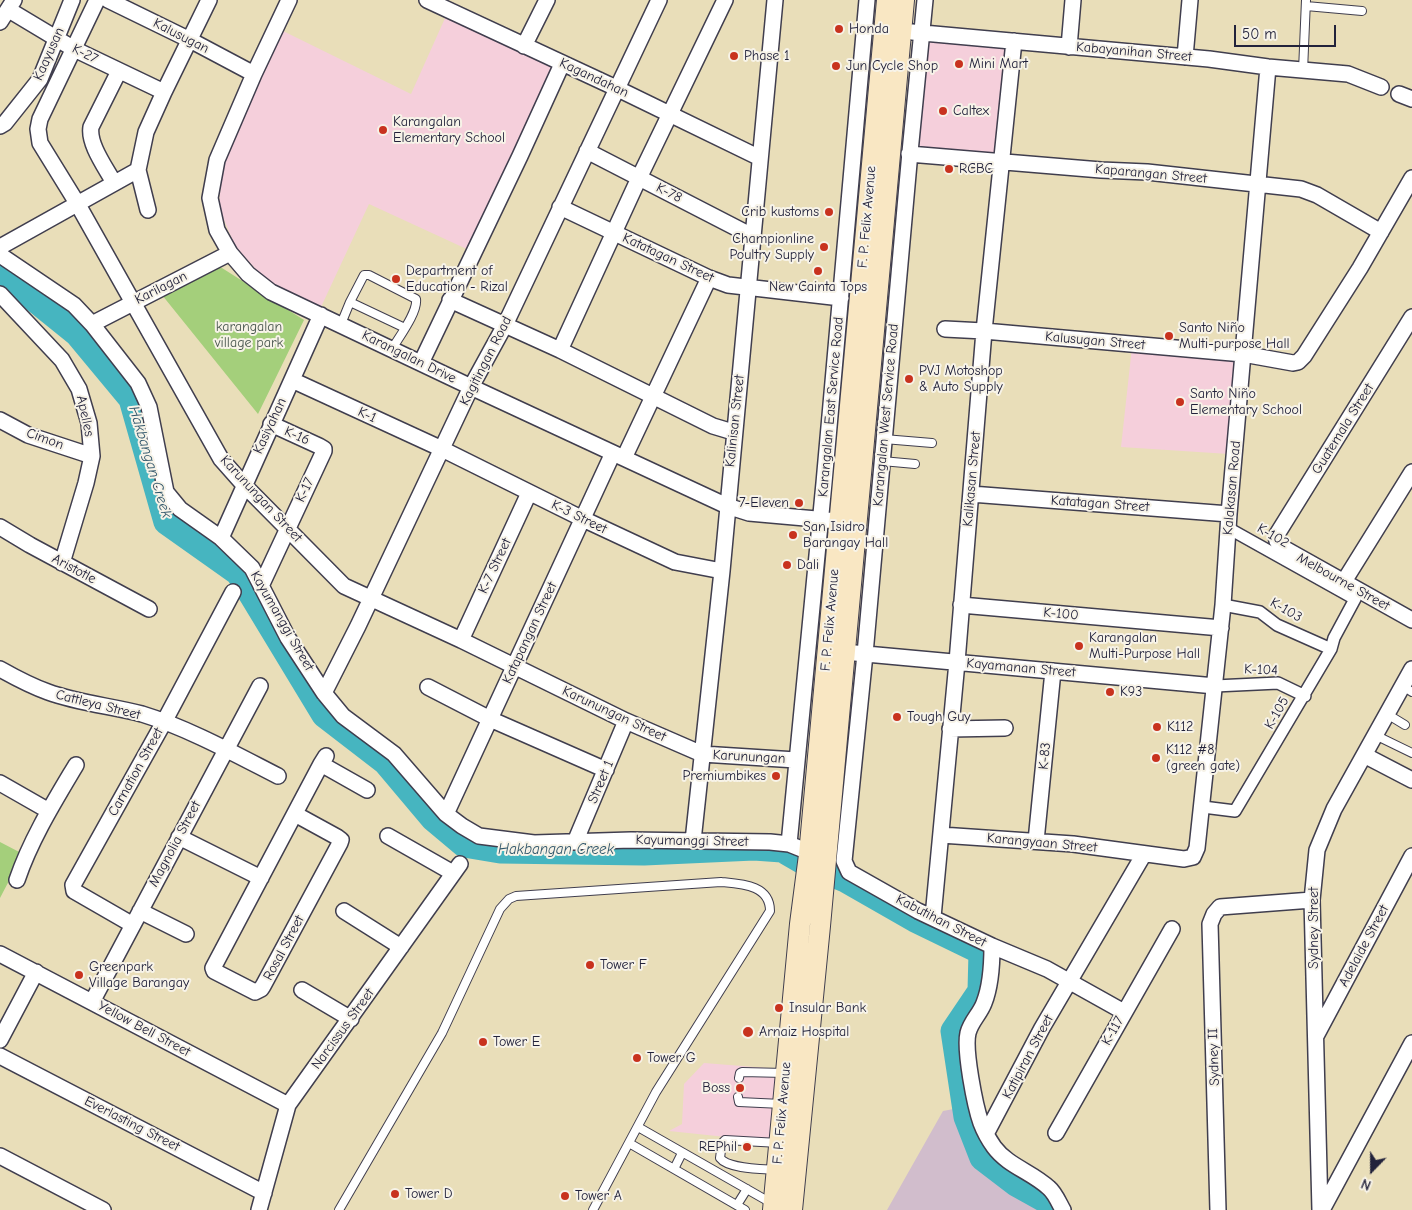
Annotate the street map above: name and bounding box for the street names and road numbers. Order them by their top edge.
street label: Kalusugan [150,15,212,57]
street label: Kaayusan [30,25,68,83]
street label: Kabayanihan Street [1075,39,1193,65]
street label: K-27 [69,40,101,68]
street label: Kagandahan [557,55,631,101]
street label: Kaparangan Street [1094,161,1208,187]
street label: F. P. Felix Avenue [854,165,880,269]
street label: K-78 [653,179,685,207]
street label: Katatagan Street [620,230,716,286]
street label: Karilagan [132,268,190,308]
street label: Kagitingan Road [456,314,516,408]
street label: Karangalan East Service Road [815,316,847,498]
street label: Karangalan West Service Road [870,323,902,507]
street label: Karangalan Drive [359,327,459,387]
street label: Kalusugan Street [1044,328,1146,354]
street label: Kalinisan Street [722,374,748,468]
street label: Guatemala Street [1308,381,1378,477]
street label: Apelles [72,394,98,438]
street label: Kasiyahan [250,395,290,457]
street label: K-1 [355,403,379,427]
street label: K-16 [282,423,312,449]
street label: Cimon [24,425,66,453]
street label: Kalikasan Street [959,431,985,527]
street label: Kalakasan Road [1220,440,1244,536]
street label: Karunungan Street [216,452,306,546]
street label: K-17 [292,475,318,505]
street label: Katatagan Street [1050,492,1150,516]
street label: K-3 Street [548,496,610,538]
street label: K-102 [1254,520,1292,552]
street label: K-7 Street [475,536,515,596]
street label: Melbourne Street [1293,549,1393,615]
street label: Aristotle [49,550,99,588]
street label: Kayumanggi Street [247,568,317,674]
street label: F. P. Felix Avenue [817,568,843,672]
street label: Katapangan Street [499,579,561,687]
street label: K-103 [1267,594,1305,626]
street label: K-100 [1043,604,1079,624]
street label: Kayamanan Street [966,655,1076,681]
street label: K-104 [1244,661,1278,679]
street label: Karunungan Street [559,683,669,745]
street label: Cattleya Street [54,686,142,724]
street label: K-105 [1261,694,1293,732]
street label: Carnation Street [105,725,167,819]
street label: K-83 [1035,742,1055,770]
street label: Karunungan [712,747,786,767]
street label: Street 1 [584,758,618,806]
street label: Magnolia Street [145,798,205,890]
street label: Karangyaan Street [986,830,1098,856]
street label: Kayumanggi Street [635,832,749,850]
street label: Sydney Street [1306,887,1322,969]
street label: Kabutihan Street [893,891,989,951]
street label: Adelaide Street [1335,902,1393,990]
street label: Rosal Street [260,913,308,983]
street label: Narcissus Street [308,985,378,1073]
street label: Yellow Bell Street [95,998,193,1060]
street label: Katipiran Street [999,1012,1057,1102]
street label: K-117 [1098,1014,1128,1048]
street label: Sydney II [1205,1028,1223,1086]
street label: F. P. Felix Avenue [769,1061,795,1165]
street label: Everlasting Street [82,1093,182,1155]

